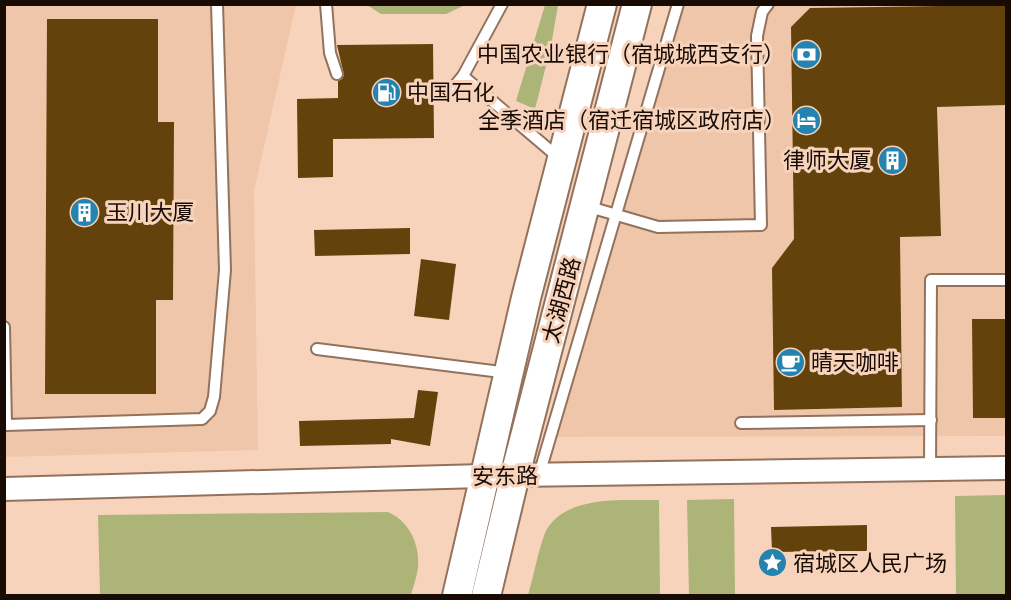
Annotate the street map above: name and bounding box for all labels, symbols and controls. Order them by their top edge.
bank icon: 中国农业银行（宿城城西支行） [790,38,822,70]
place label: 中国农业银行（宿城城西支行） [477,40,785,68]
fuel station icon: 中国石化 [370,76,402,108]
place label: 中国石化 [407,78,495,106]
hotel icon: 全季酒店（宿迁宿城区政府店） [791,104,823,136]
place label: 全季酒店（宿迁宿城区政府店） [478,106,786,134]
building icon: 律师大厦 [876,144,908,176]
place label: 律师大厦 [783,146,871,174]
building icon: 玉川大厦 [69,196,101,228]
place label: 玉川大厦 [106,198,194,226]
street label: 太湖西路 [536,254,586,346]
cafe icon: 晴天咖啡 [774,346,806,378]
place label: 晴天咖啡 [811,348,899,376]
street label: 安东路 [472,461,538,491]
place icon: 宿城区人民广场 [756,547,788,579]
place label: 宿城区人民广场 [793,549,947,577]

